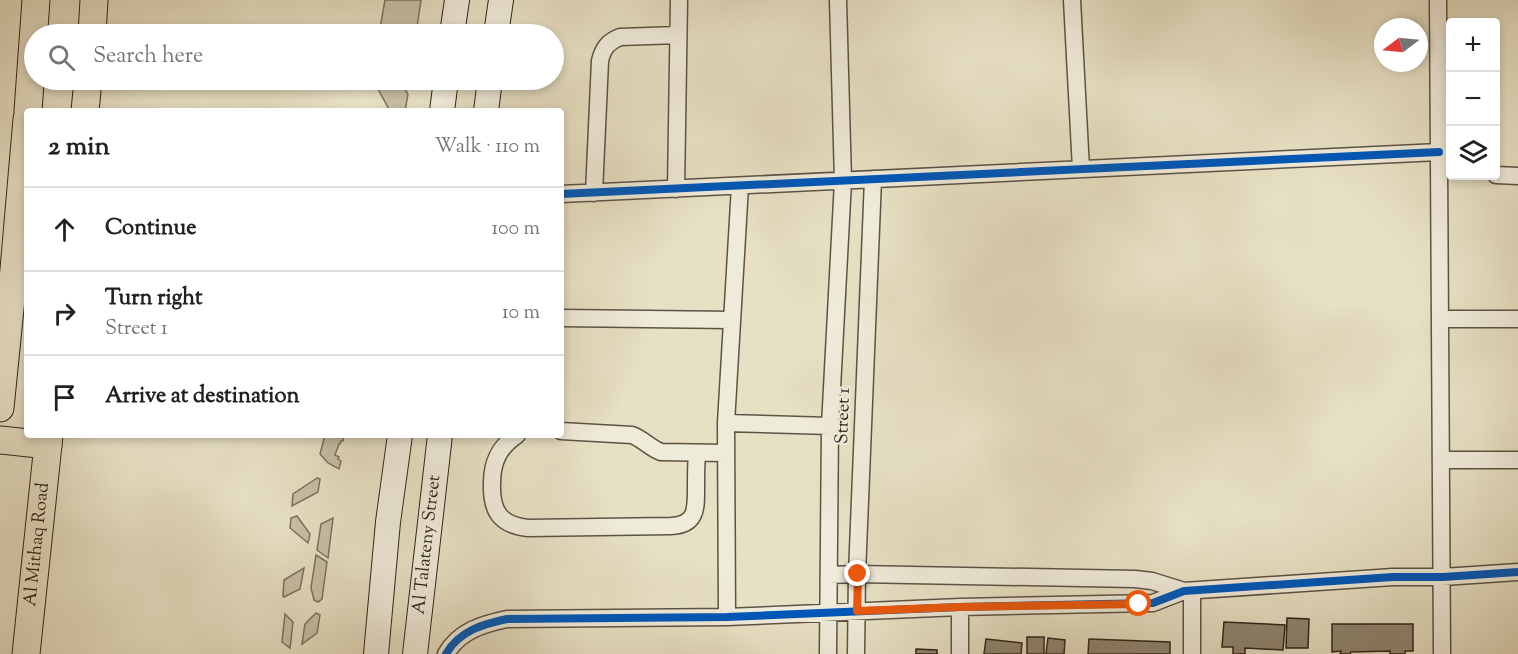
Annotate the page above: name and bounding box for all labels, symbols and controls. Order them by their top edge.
north arrow [1374,18,1428,72]
map controls [1446,18,1500,180]
button: + [1446,18,1500,72]
search box [24,24,564,90]
icon: search [45,41,78,74]
text: Search here [93,41,203,73]
button: − [1446,72,1500,126]
button: layers [1446,126,1500,180]
text: 2 min [48,129,110,166]
text: Walk · 110 m [435,133,540,162]
icon: ahead [48,213,81,246]
text: Continue [105,213,196,245]
text: 100 m [491,215,540,244]
text: Turn right [105,283,202,315]
icon: right [48,297,81,330]
text: 10 m [502,299,540,328]
text: Street 1 [105,315,168,344]
icon: arrive [48,381,81,414]
text: Arrive at destination [105,381,300,413]
street label: Street 1 [830,387,858,445]
street label: Al Talateny Street [407,474,448,616]
street label: Al Mithaq Road [18,481,57,608]
route end [844,560,870,586]
route start [1125,590,1151,616]

